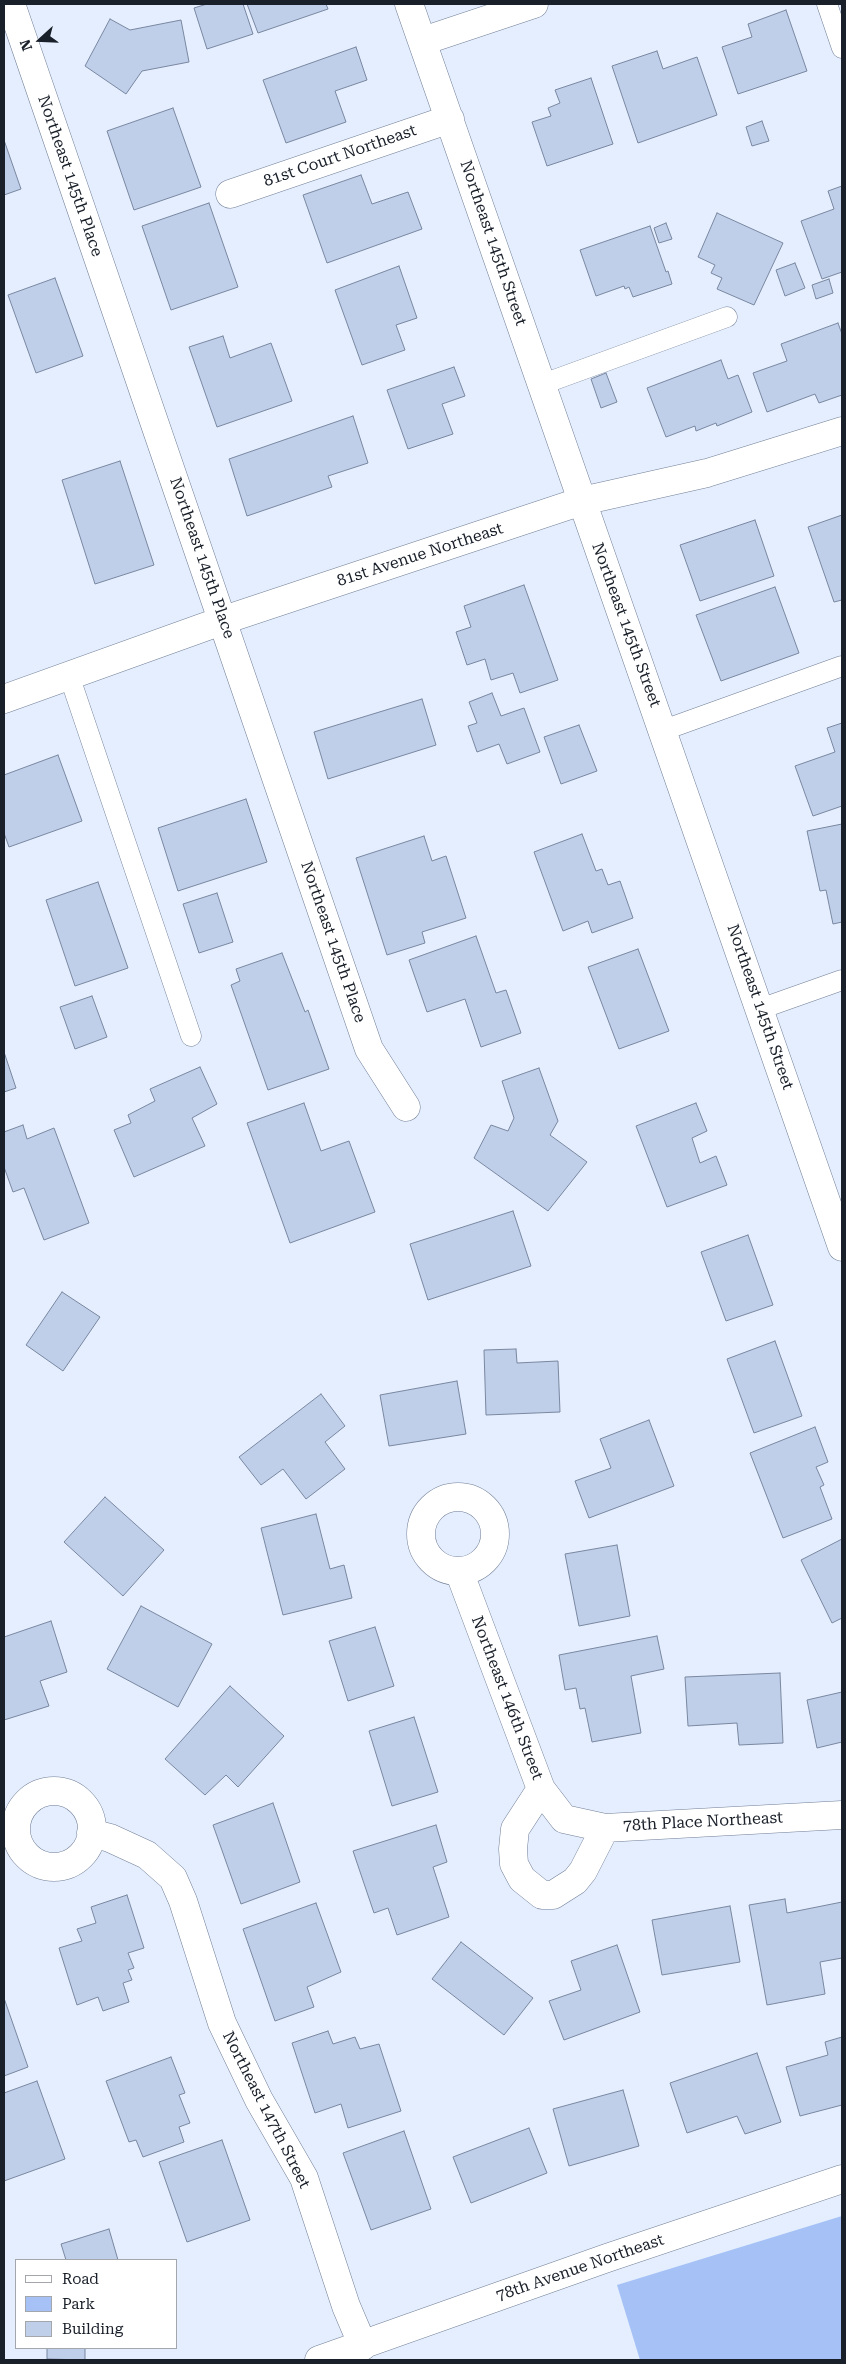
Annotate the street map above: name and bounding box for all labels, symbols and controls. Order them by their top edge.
north arrow [15,15,65,65]
text: N [17,37,35,53]
street label: Northeast 145th Place [33,93,107,259]
street label: 81st Court Northeast [261,121,419,191]
street label: Northeast 145th Street [456,158,530,328]
street label: Northeast 145th Place [165,475,239,641]
street label: 81st Avenue Northeast [335,519,505,591]
street label: Northeast 145th Street [587,540,665,710]
street label: Northeast 145th Place [296,859,370,1025]
street label: Northeast 145th Street [723,922,797,1092]
street label: Northeast 146th Street [467,1613,547,1783]
street label: 78th Place Northeast [623,1808,783,1836]
street label: Northeast 147th Street [218,2028,314,2192]
street label: 78th Avenue Northeast [494,2230,666,2306]
legend [15,2259,178,2349]
text: Road [62,2270,99,2288]
text: Park [62,2295,95,2313]
text: Building [62,2320,123,2338]

